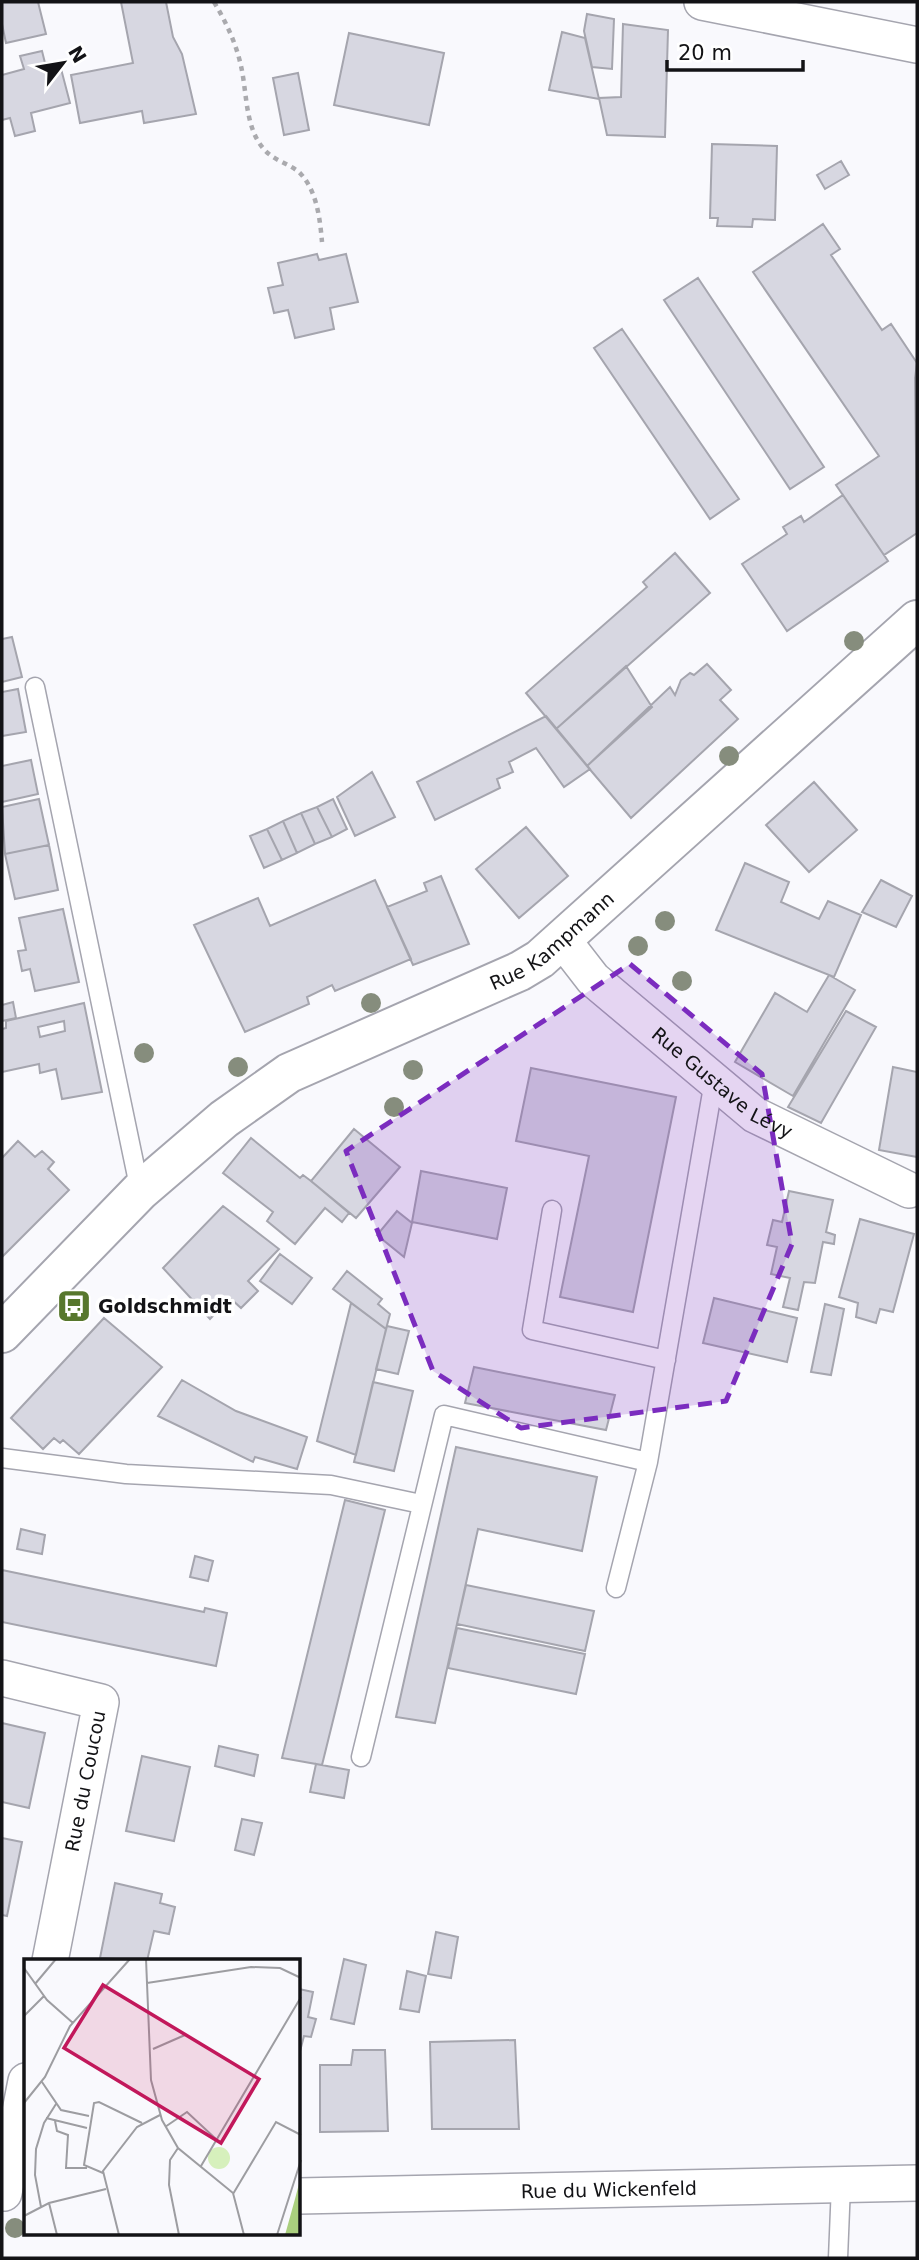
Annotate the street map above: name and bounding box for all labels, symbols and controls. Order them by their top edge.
north arrow [28,28,98,98]
scale bar [667,28,804,72]
text: 20 m [678,41,732,65]
text: N [64,42,91,67]
street label: Rue Kampmann [486,887,618,994]
street label: Rue Gustave Lévy [648,1022,796,1143]
bus stop icon: Goldschmidt [55,1287,93,1325]
place label: Goldschmidt [98,1295,232,1317]
street label: Rue du Coucou [61,1709,109,1853]
inset map [24,1959,301,2236]
street label: Rue du Wickenfeld [521,2177,697,2202]

